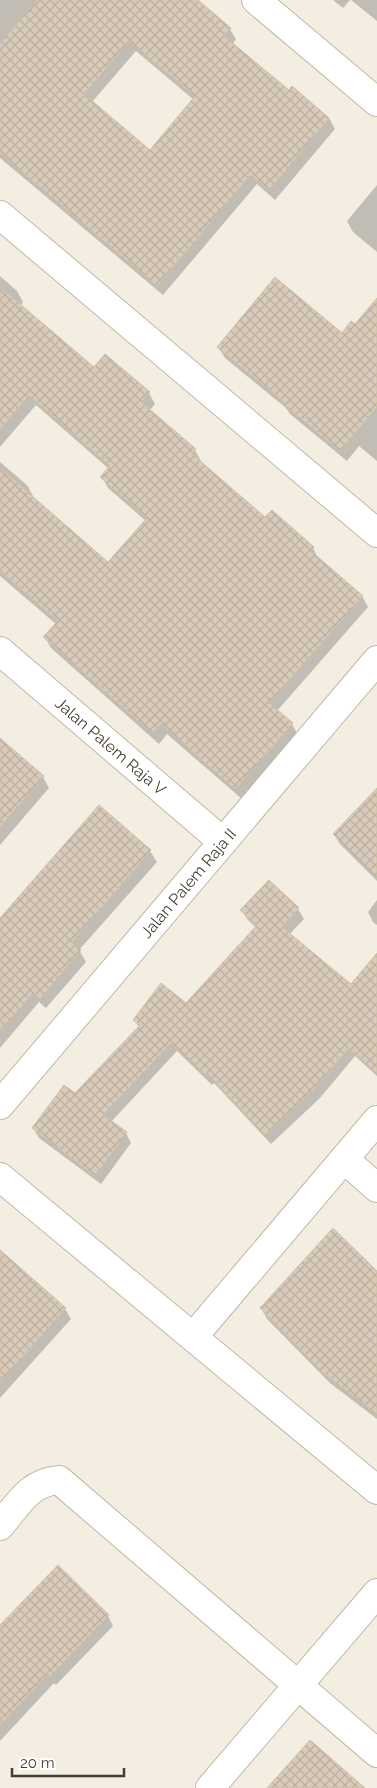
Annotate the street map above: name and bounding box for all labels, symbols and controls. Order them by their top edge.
street label: Jalan Palem Raja V [51,694,170,799]
street label: Jalan Palem Raja II [137,825,240,942]
scale bar [12,1746,125,1778]
text: 20 m [20,1754,55,1772]

